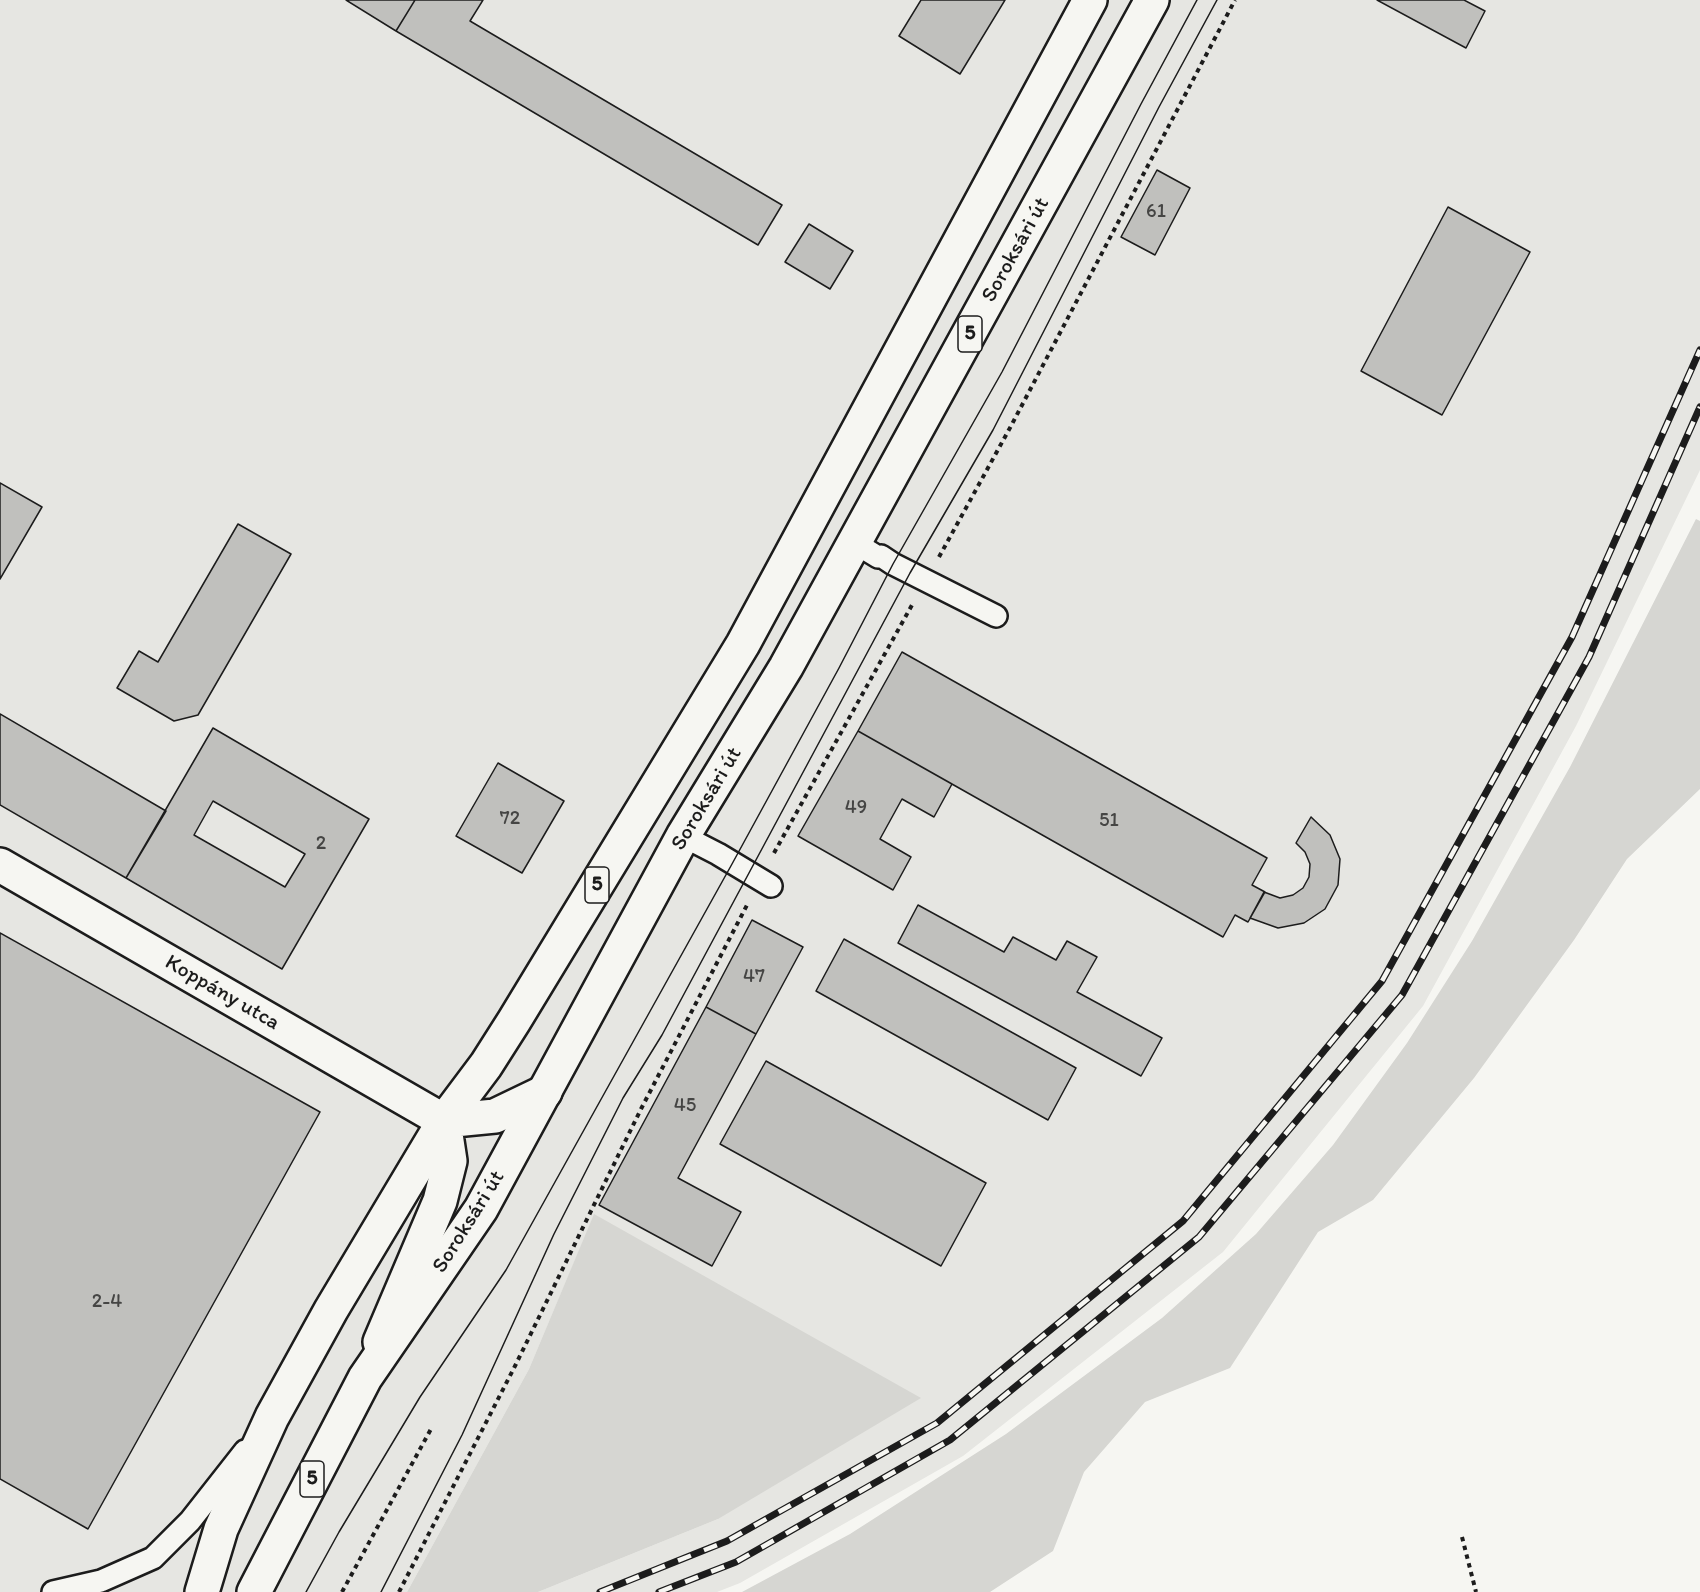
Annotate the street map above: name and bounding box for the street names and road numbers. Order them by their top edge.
street label: Soroksári út [976,193,1056,307]
road number: 5 [958,316,982,352]
street label: Soroksári út [666,743,748,855]
road number: 5 [585,867,609,903]
street label: Koppány utca [160,950,284,1036]
street label: Soroksári út [427,1166,511,1278]
road number: 5 [300,1461,324,1497]

